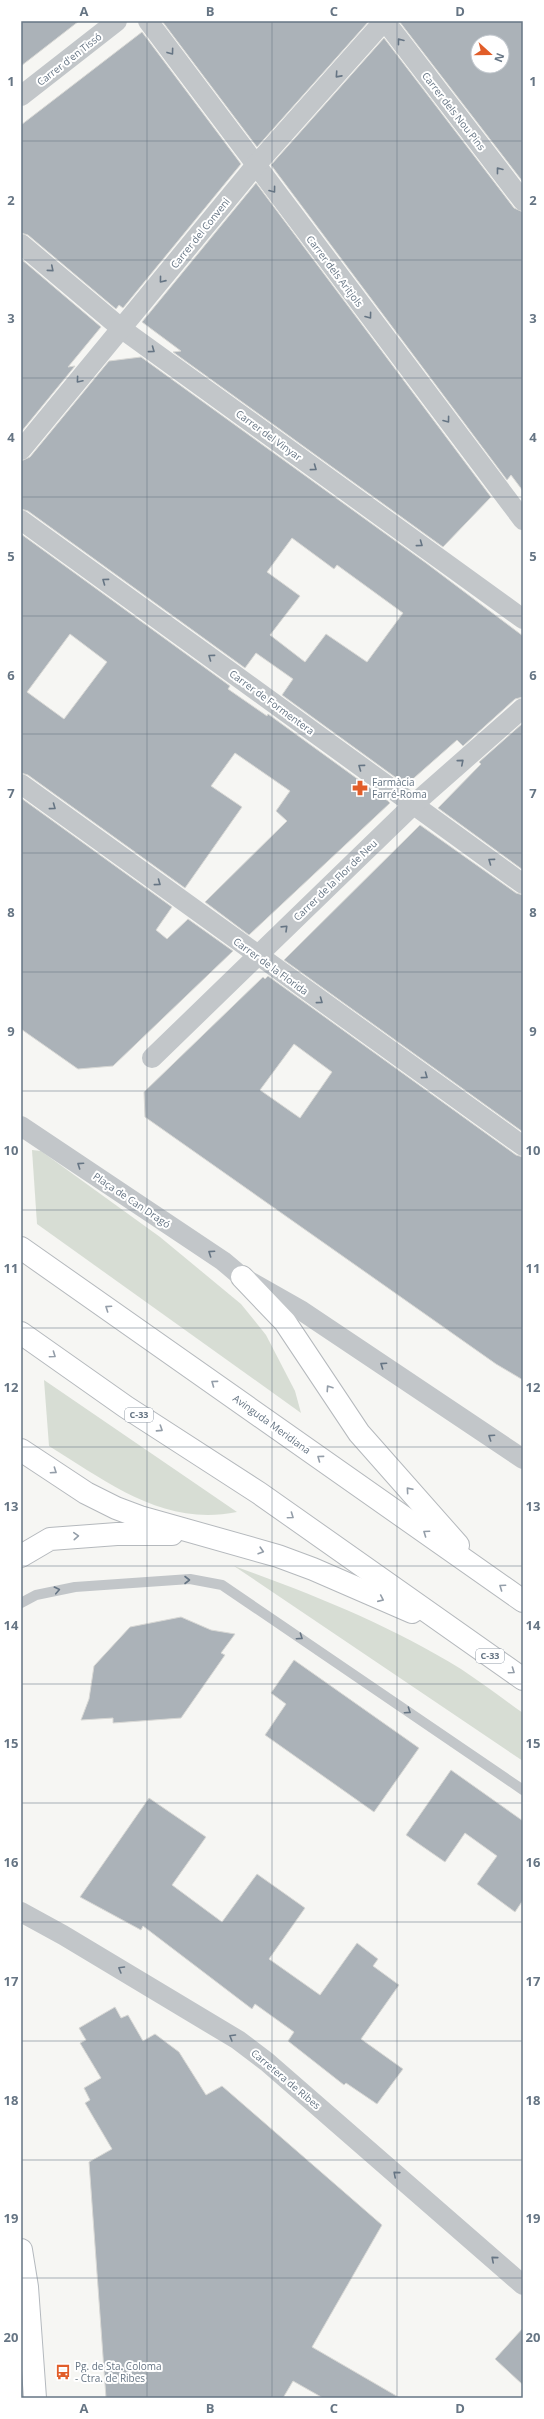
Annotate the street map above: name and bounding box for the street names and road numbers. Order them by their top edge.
street label: Carrer d'en Tissó [34,29,104,89]
street label: Carrer dels Nou Pins [419,69,489,153]
street label: Carrer del Conveni [167,195,233,271]
street label: Carrer dels Aritjols [303,232,367,310]
street label: Carrer del Vinyar [233,406,305,464]
street label: Carrer de Formentera [227,666,317,738]
street label: Carrer de la Flor de Neu [290,836,380,924]
street label: Carrer de la Florida [231,934,311,998]
street label: Plaça de Can Dragó [91,1169,173,1231]
street label: Avinguda Meridiana [230,1391,314,1457]
road number: C-33 [125,1408,153,1422]
road number: C-33 [476,1649,504,1663]
street label: Carretera de Ribes [248,2046,324,2112]

